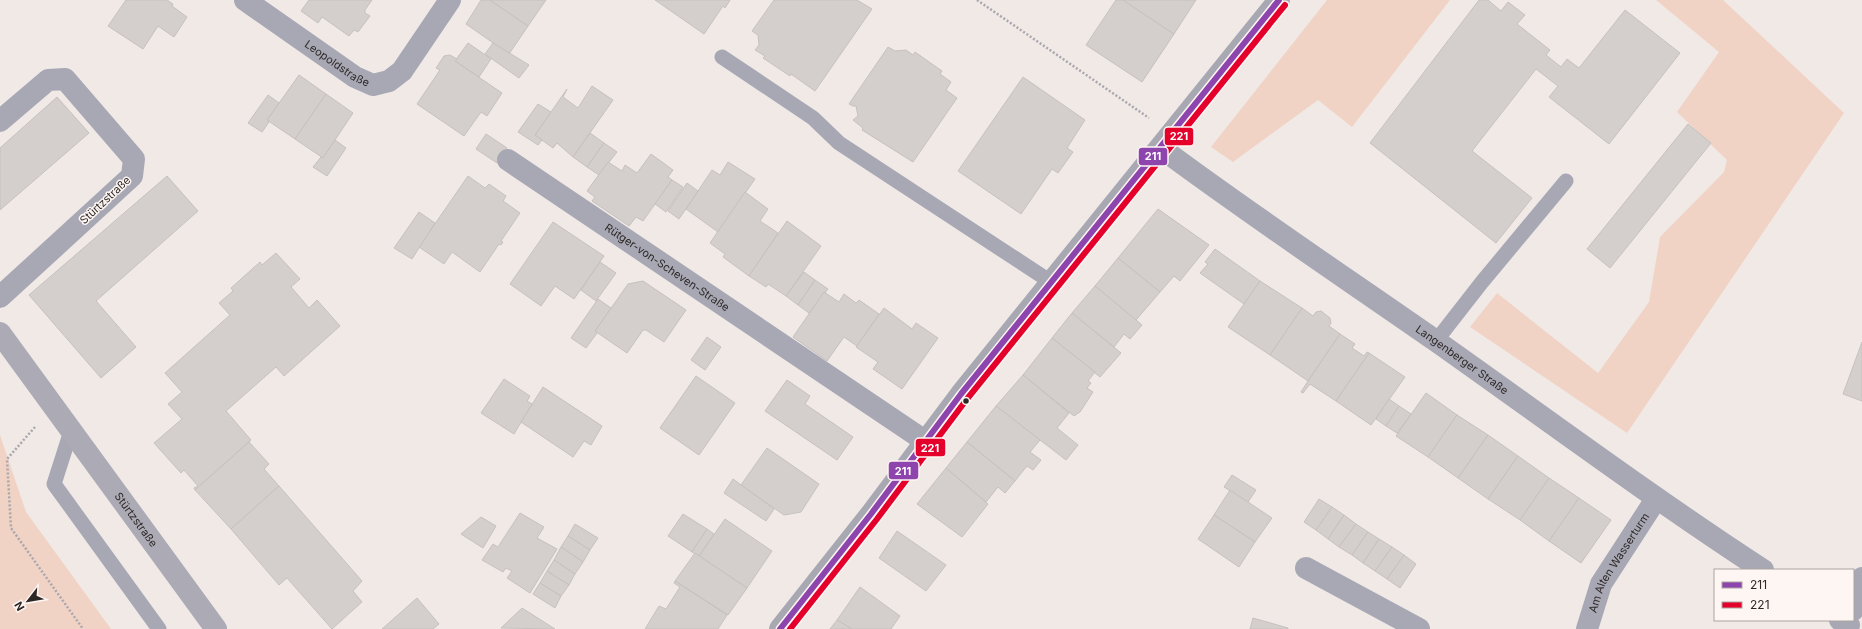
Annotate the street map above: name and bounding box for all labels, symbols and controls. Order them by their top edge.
street label: Leopoldstraße [302,37,372,90]
line badge: 221 [1164,127,1194,146]
text: 221 [1170,129,1189,143]
line badge: 211 [1138,147,1168,166]
text: 211 [1145,149,1161,163]
street label: Stürtzstraße [77,173,133,227]
street label: Rütger-von-Scheven-Straße [602,220,732,314]
street label: Langenberger Straße [1413,322,1511,397]
unlabelled marker [961,396,971,406]
line badge: 221 [915,438,946,457]
text: 221 [921,441,940,455]
line badge: 211 [888,461,919,480]
text: 211 [895,464,911,478]
street label: Stürtzstraße [112,490,161,550]
street label: Am Alten Wasserturm [1585,510,1652,614]
legend [1714,569,1854,621]
text: 211 [1750,577,1767,592]
north arrow [8,581,48,621]
text: 221 [1750,597,1770,612]
text: N [11,599,28,613]

